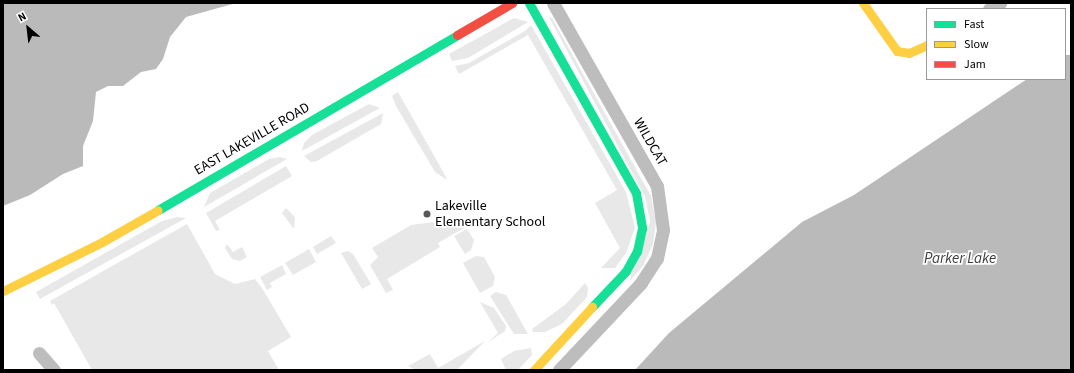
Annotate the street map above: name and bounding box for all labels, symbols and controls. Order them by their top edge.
north arrow [8,8,48,48]
legend [926,8,1066,80]
text: N [15,9,29,25]
text: Fast [964,16,984,33]
text: Slow [964,36,989,53]
text: Jam [964,56,986,73]
street label: EAST LAKEVILLE ROAD [191,99,313,179]
street label: WILDCAT [630,115,670,169]
place label: Lakeville Elementary School [435,198,545,230]
marker: Lakeville Elementary School [422,209,432,219]
water label: Parker Lake [924,250,996,268]

